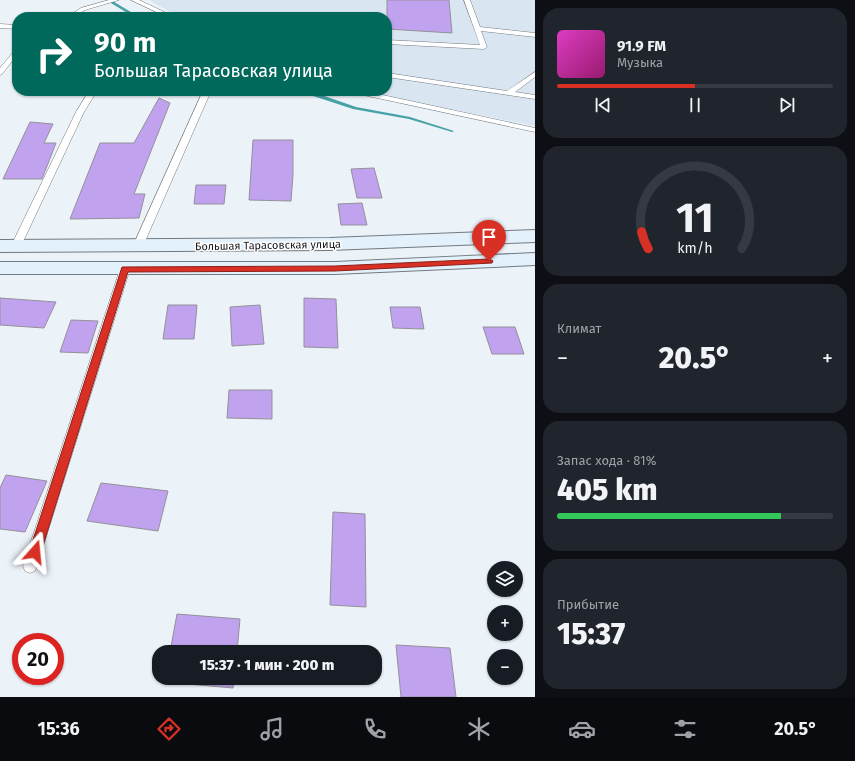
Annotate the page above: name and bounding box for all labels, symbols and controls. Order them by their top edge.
text: 90 m [94,26,156,59]
icon: right [28,28,80,80]
text: 91.9 FM [617,37,666,55]
text: Музыка [617,55,663,70]
text: Большая Тарасовская улица [94,60,333,82]
icon: previous [592,94,614,116]
icon: pause [684,94,706,116]
icon: next [776,94,798,116]
text: 11 [676,192,714,242]
pin [472,220,506,261]
icon: arrive [478,226,500,248]
street label: Большая Тарасовская улица [195,238,341,253]
text: km/h [677,239,713,256]
text: Климат [557,321,601,336]
text: 20.5° [659,340,731,376]
text: − [557,345,568,372]
text: + [822,345,833,372]
text: Запас хода · 81% [557,453,656,468]
text: 405 km [557,472,657,508]
position arrow [14,531,56,573]
map controls [487,561,523,685]
button: layers [487,561,523,597]
text: Прибытие [557,597,619,612]
button: + [487,605,523,641]
text: 15:37 [557,616,625,652]
speed limit sign: 20 [12,633,64,685]
button: − [487,649,523,685]
text: 15:37 · 1 мин · 200 m [200,656,334,674]
icon: directions [155,715,183,743]
icon: music [258,715,286,743]
icon: phone [361,715,389,743]
icon: climate [465,715,493,743]
icon: car [568,715,596,743]
icon: filters [671,715,699,743]
text: 15:36 [38,718,80,740]
text: 20.5° [774,718,817,740]

